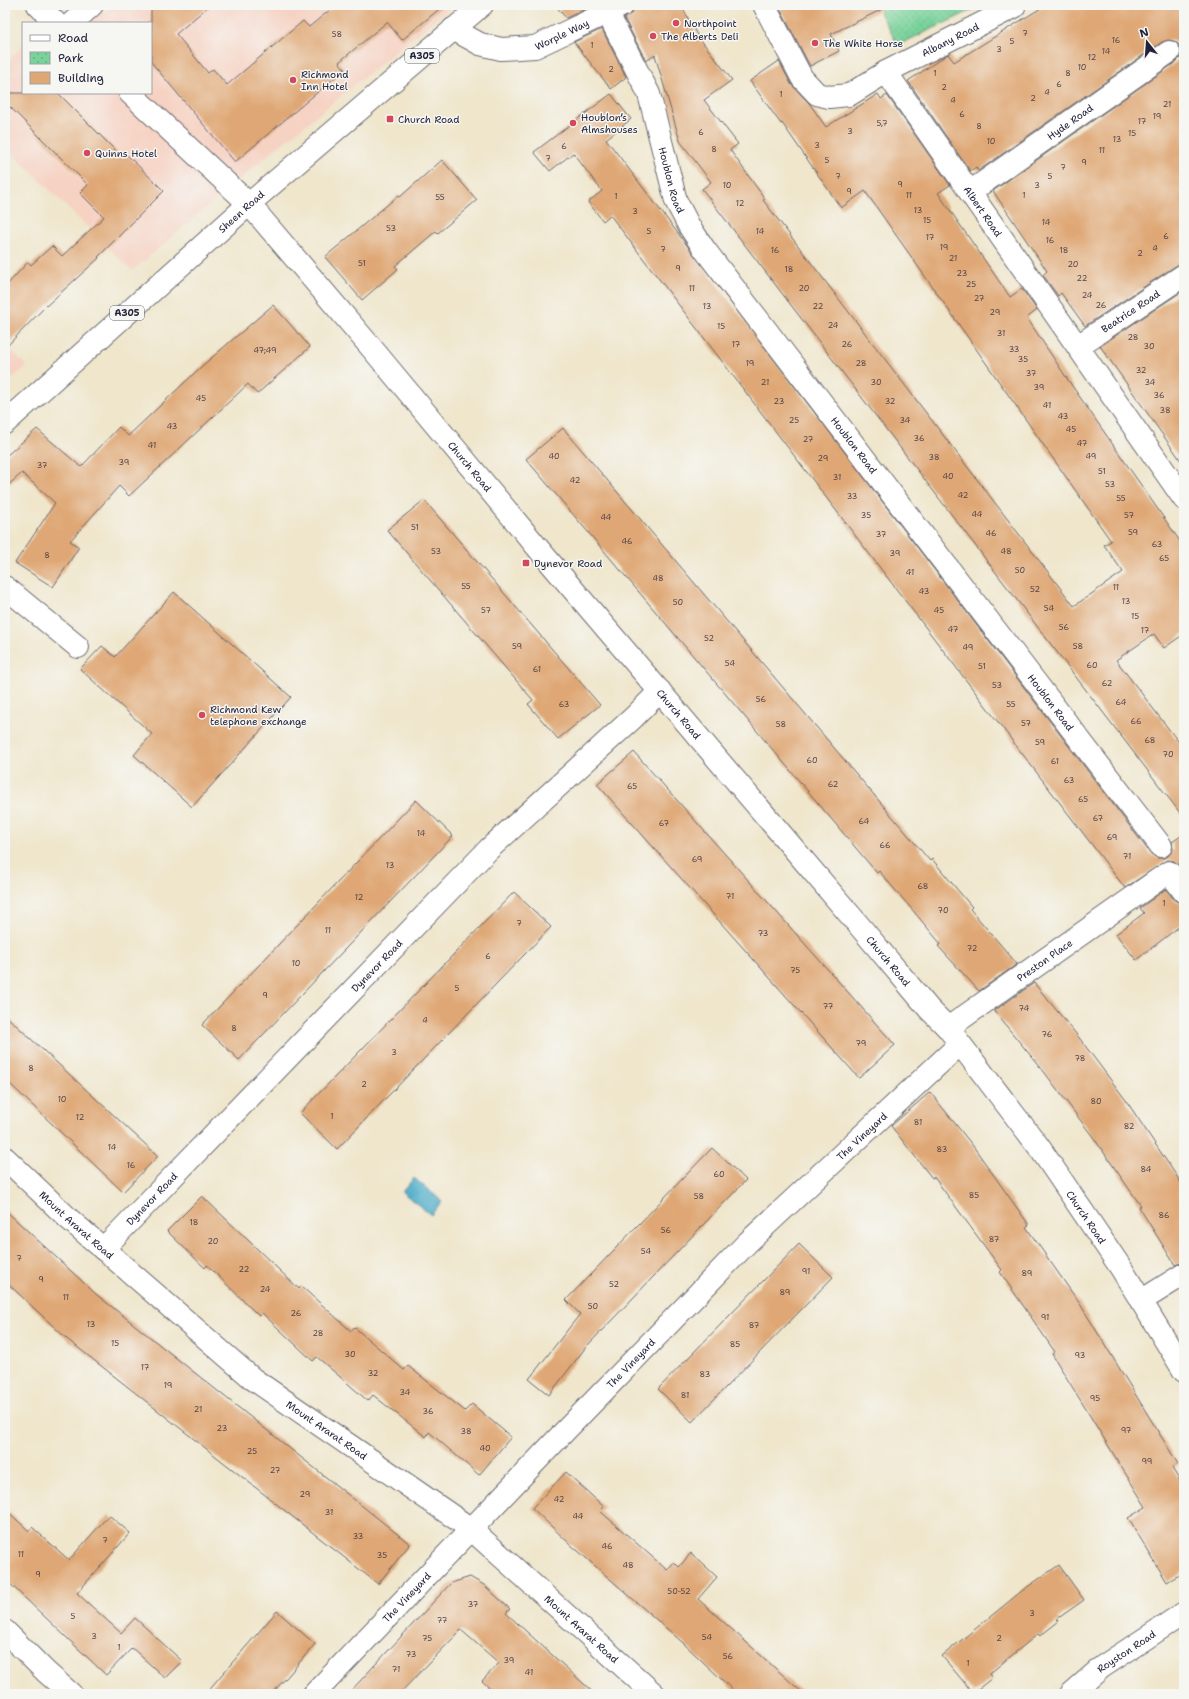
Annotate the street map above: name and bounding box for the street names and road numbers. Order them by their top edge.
street label: Worple Way [532,16,591,53]
street label: Albany Road [919,19,982,59]
road number: A305 [405,49,439,63]
street label: Hyde Road [1044,101,1096,143]
street label: Houblon Road [656,145,688,216]
street label: Albert Road [961,183,1006,240]
street label: Sheen Road [215,187,267,235]
street label: Beatrice Road [1099,286,1163,335]
road number: A305 [110,306,144,320]
street label: Houblon Road [828,414,881,477]
street label: Church Road [445,438,495,495]
street label: Houblon Road [1025,671,1077,734]
street label: Church Road [654,686,704,742]
street label: Church Road [864,933,914,989]
street label: Dynevor Road [348,936,405,995]
street label: Preston Place [1014,936,1075,984]
street label: The Vineyard [834,1109,890,1163]
street label: Dynevor Road [123,1169,180,1228]
street label: Mount Ararat Road [37,1188,117,1262]
street label: Church Road [1064,1188,1109,1247]
street label: The Vineyard [604,1335,658,1391]
street label: Mount Ararat Road [284,1397,371,1463]
street label: The Vineyard [380,1569,434,1625]
street label: Mount Ararat Road [542,1592,622,1666]
street label: Royston Road [1094,1627,1159,1675]

